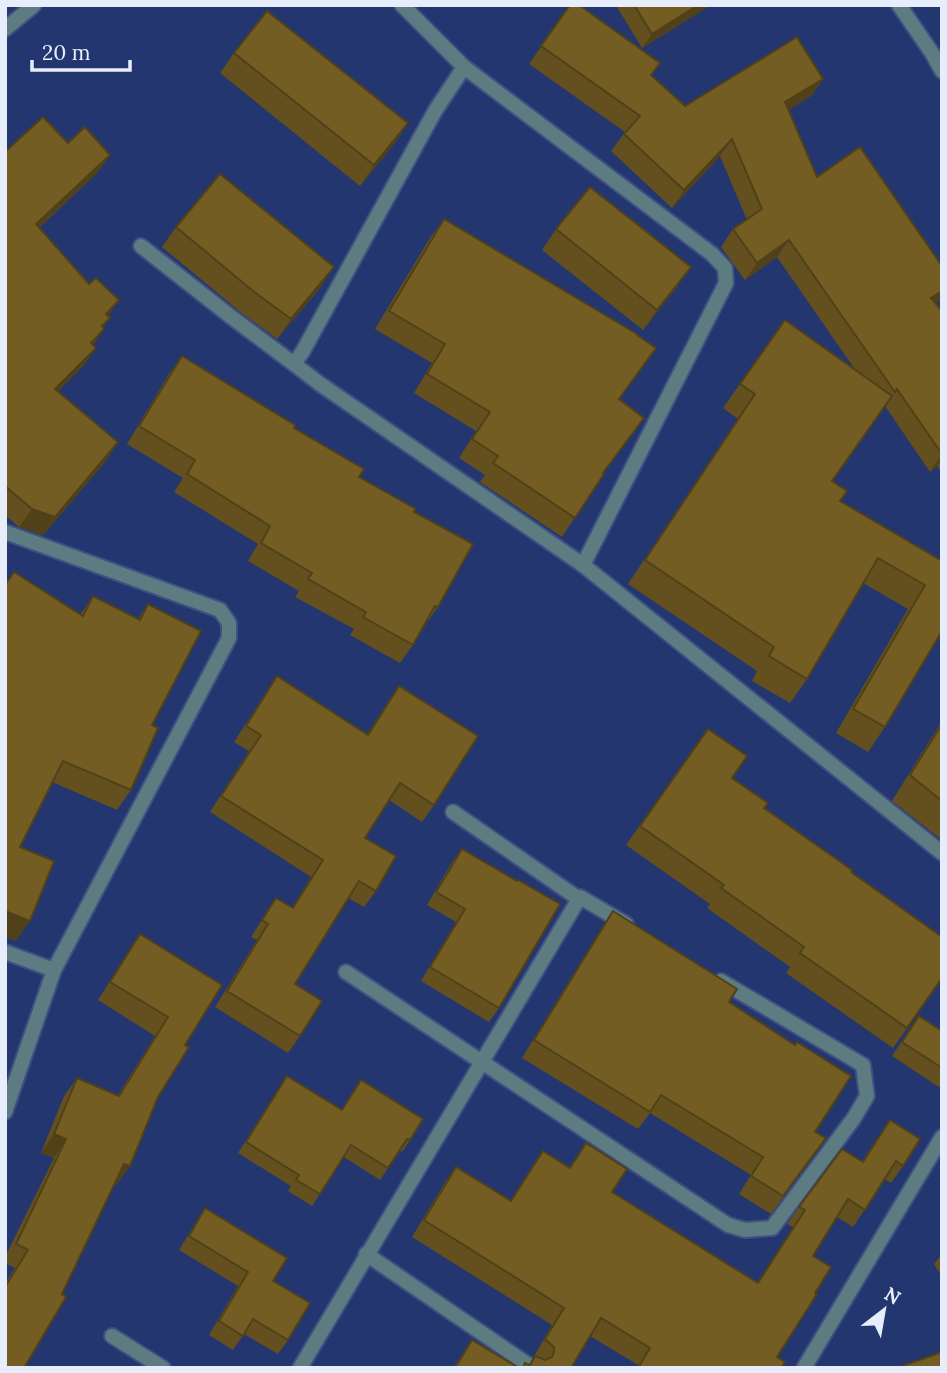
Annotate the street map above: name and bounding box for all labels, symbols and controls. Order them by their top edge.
scale bar [32,28,130,72]
text: 20 m [42,39,91,66]
north arrow [849,1275,919,1345]
text: N [880,1281,905,1310]

